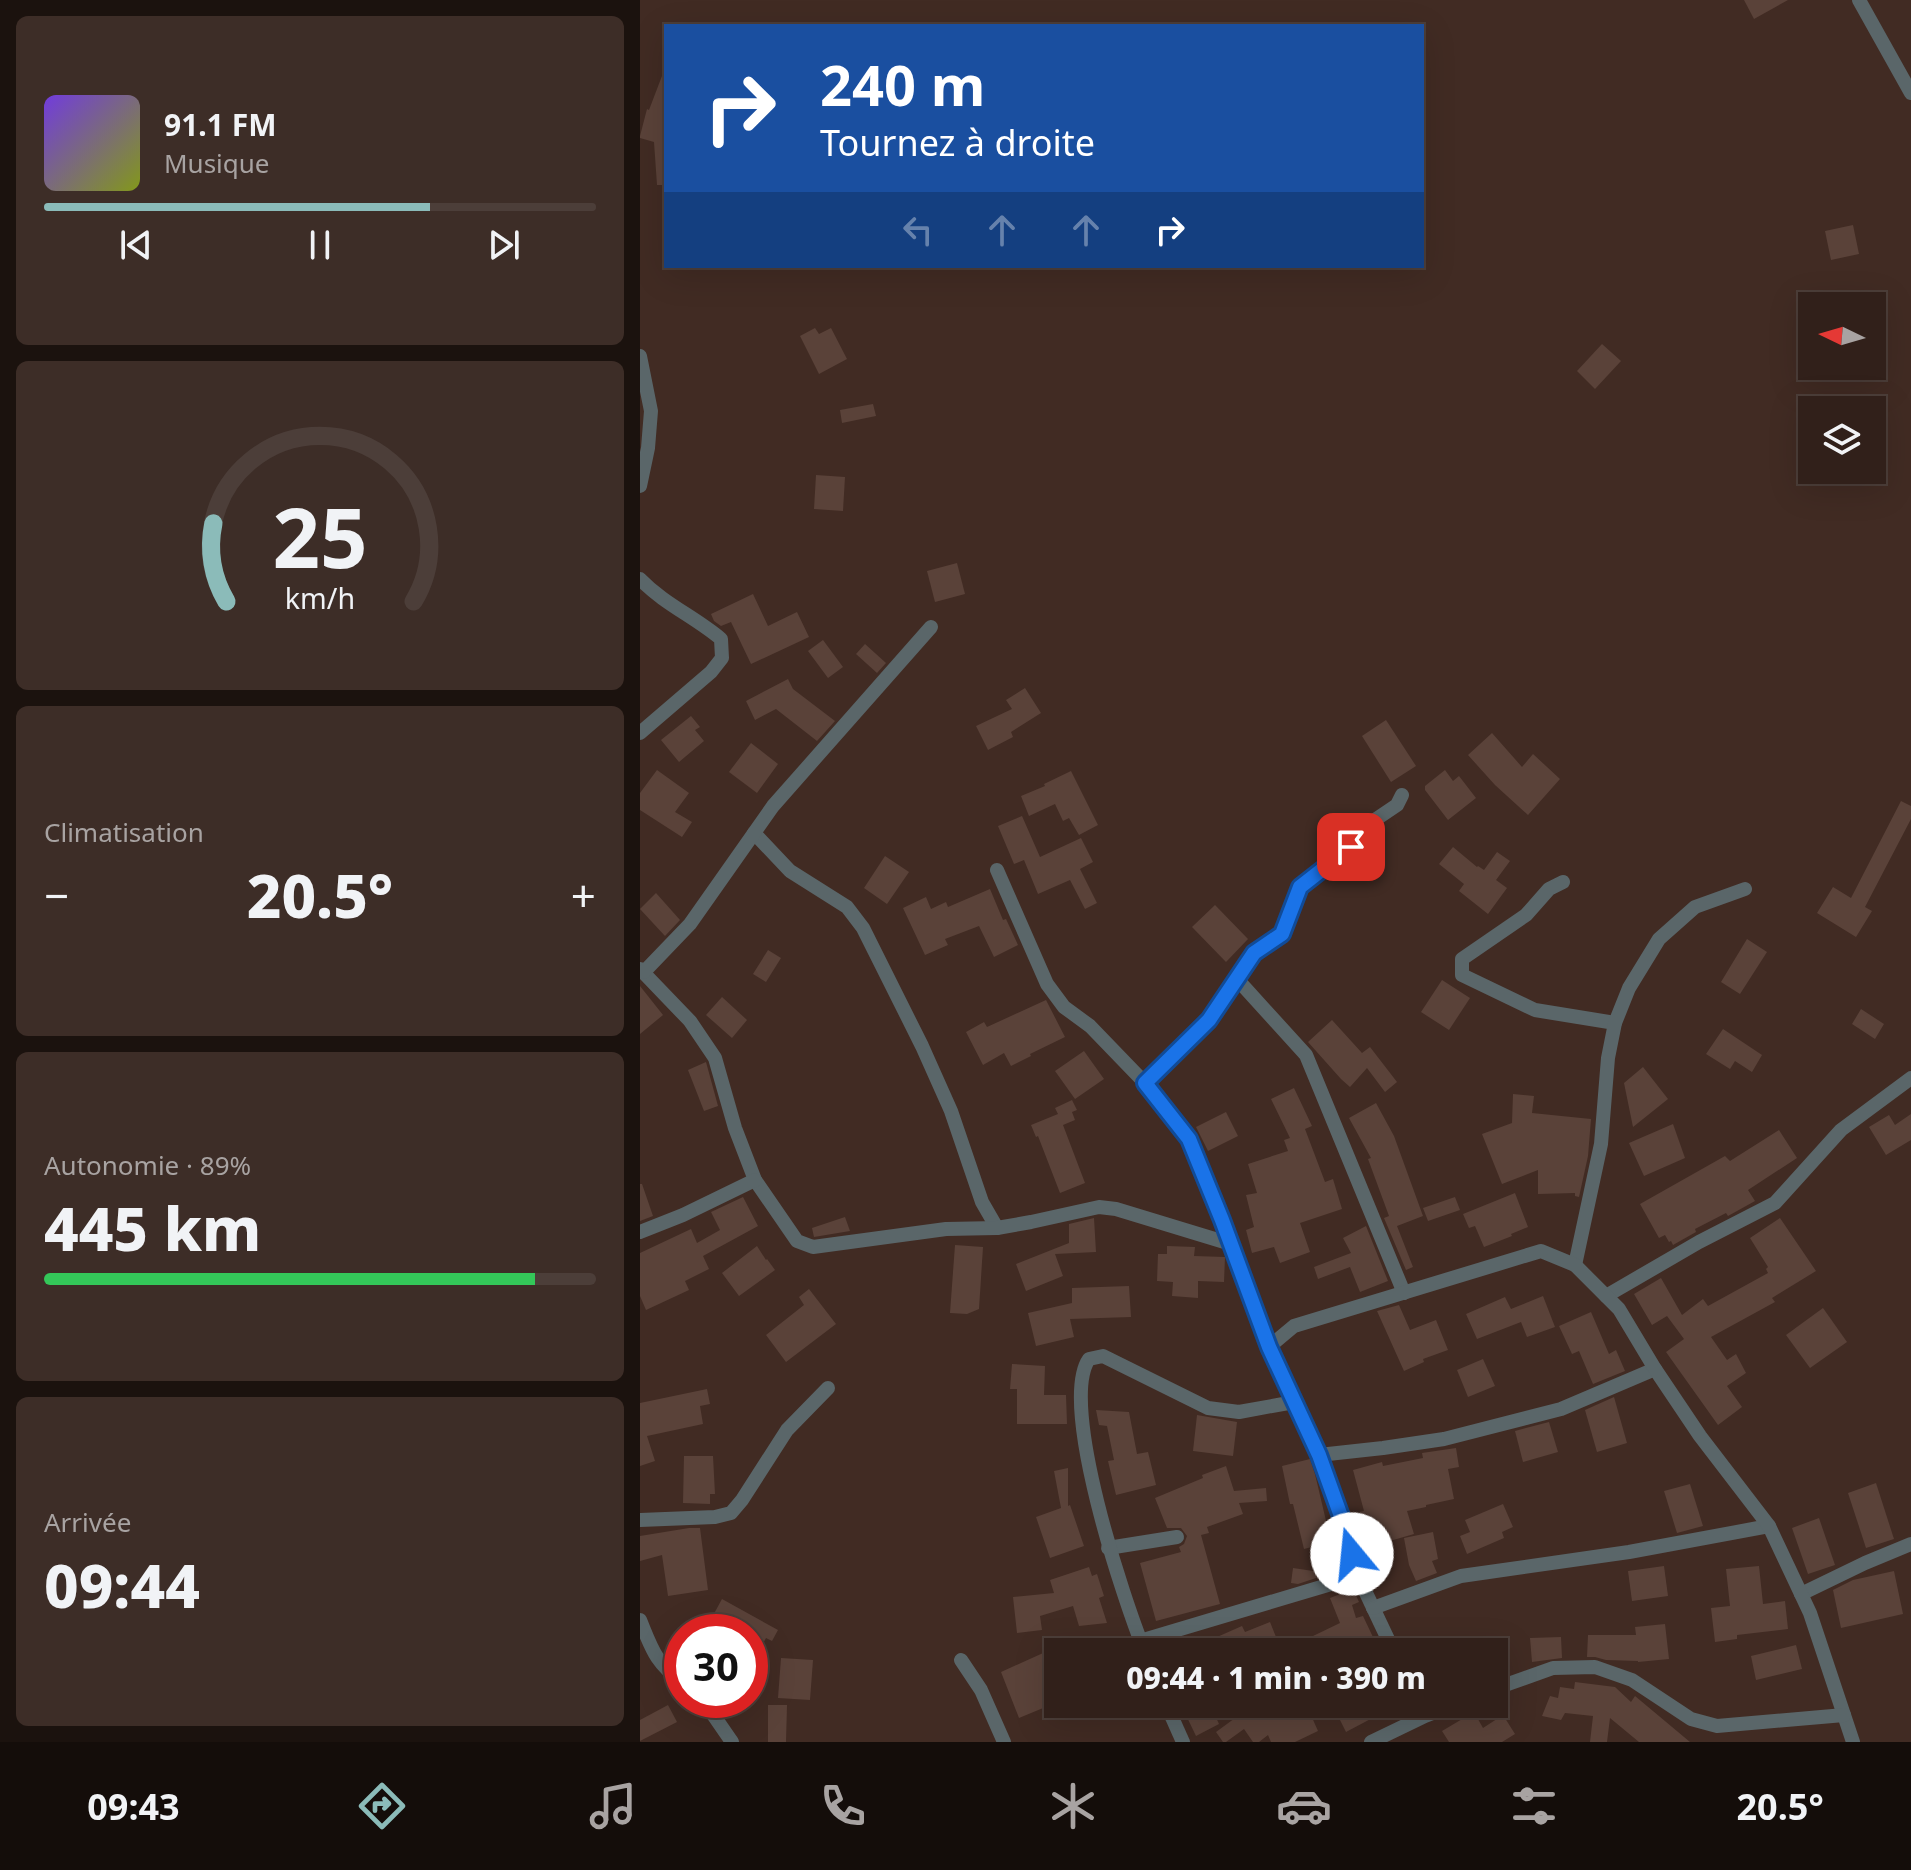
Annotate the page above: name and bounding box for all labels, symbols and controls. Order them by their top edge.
text: 240 m [820,46,985,122]
icon: right [688,56,792,160]
text: 91.1 FM [164,104,276,145]
text: Tournez à droite [820,118,1095,167]
text: Musique [164,145,270,181]
icon: left [896,208,940,252]
icon: ahead [980,208,1024,252]
icon: ahead [1064,208,1108,252]
icon: right [1148,208,1192,252]
icon: previous [114,223,158,267]
icon: pause [298,223,342,267]
icon: next [482,223,526,267]
north arrow [1798,292,1886,380]
map controls [1798,292,1886,484]
button: layers [1798,396,1886,484]
text: 25 [272,478,368,591]
text: km/h [285,578,355,617]
pin [1317,813,1385,881]
text: Climatisation [44,814,204,850]
icon: arrive [1329,825,1373,869]
text: 20.5° [247,854,393,936]
text: − [44,865,69,925]
text: + [571,865,596,925]
text: Autonomie · 89% [44,1147,251,1183]
text: 445 km [44,1187,261,1269]
text: Arrivée [44,1504,131,1540]
position arrow [1310,1512,1394,1596]
text: 09:44 [44,1544,200,1626]
speed limit sign: 30 [664,1614,768,1718]
text: 09:44 · 1 min · 390 m [1126,1657,1426,1698]
icon: directions [354,1778,410,1834]
icon: music [585,1778,641,1834]
icon: phone [815,1778,871,1834]
icon: climate [1045,1778,1101,1834]
icon: car [1276,1778,1332,1834]
icon: filters [1506,1778,1562,1834]
text: 09:43 [87,1782,180,1831]
text: 20.5° [1737,1782,1824,1831]

